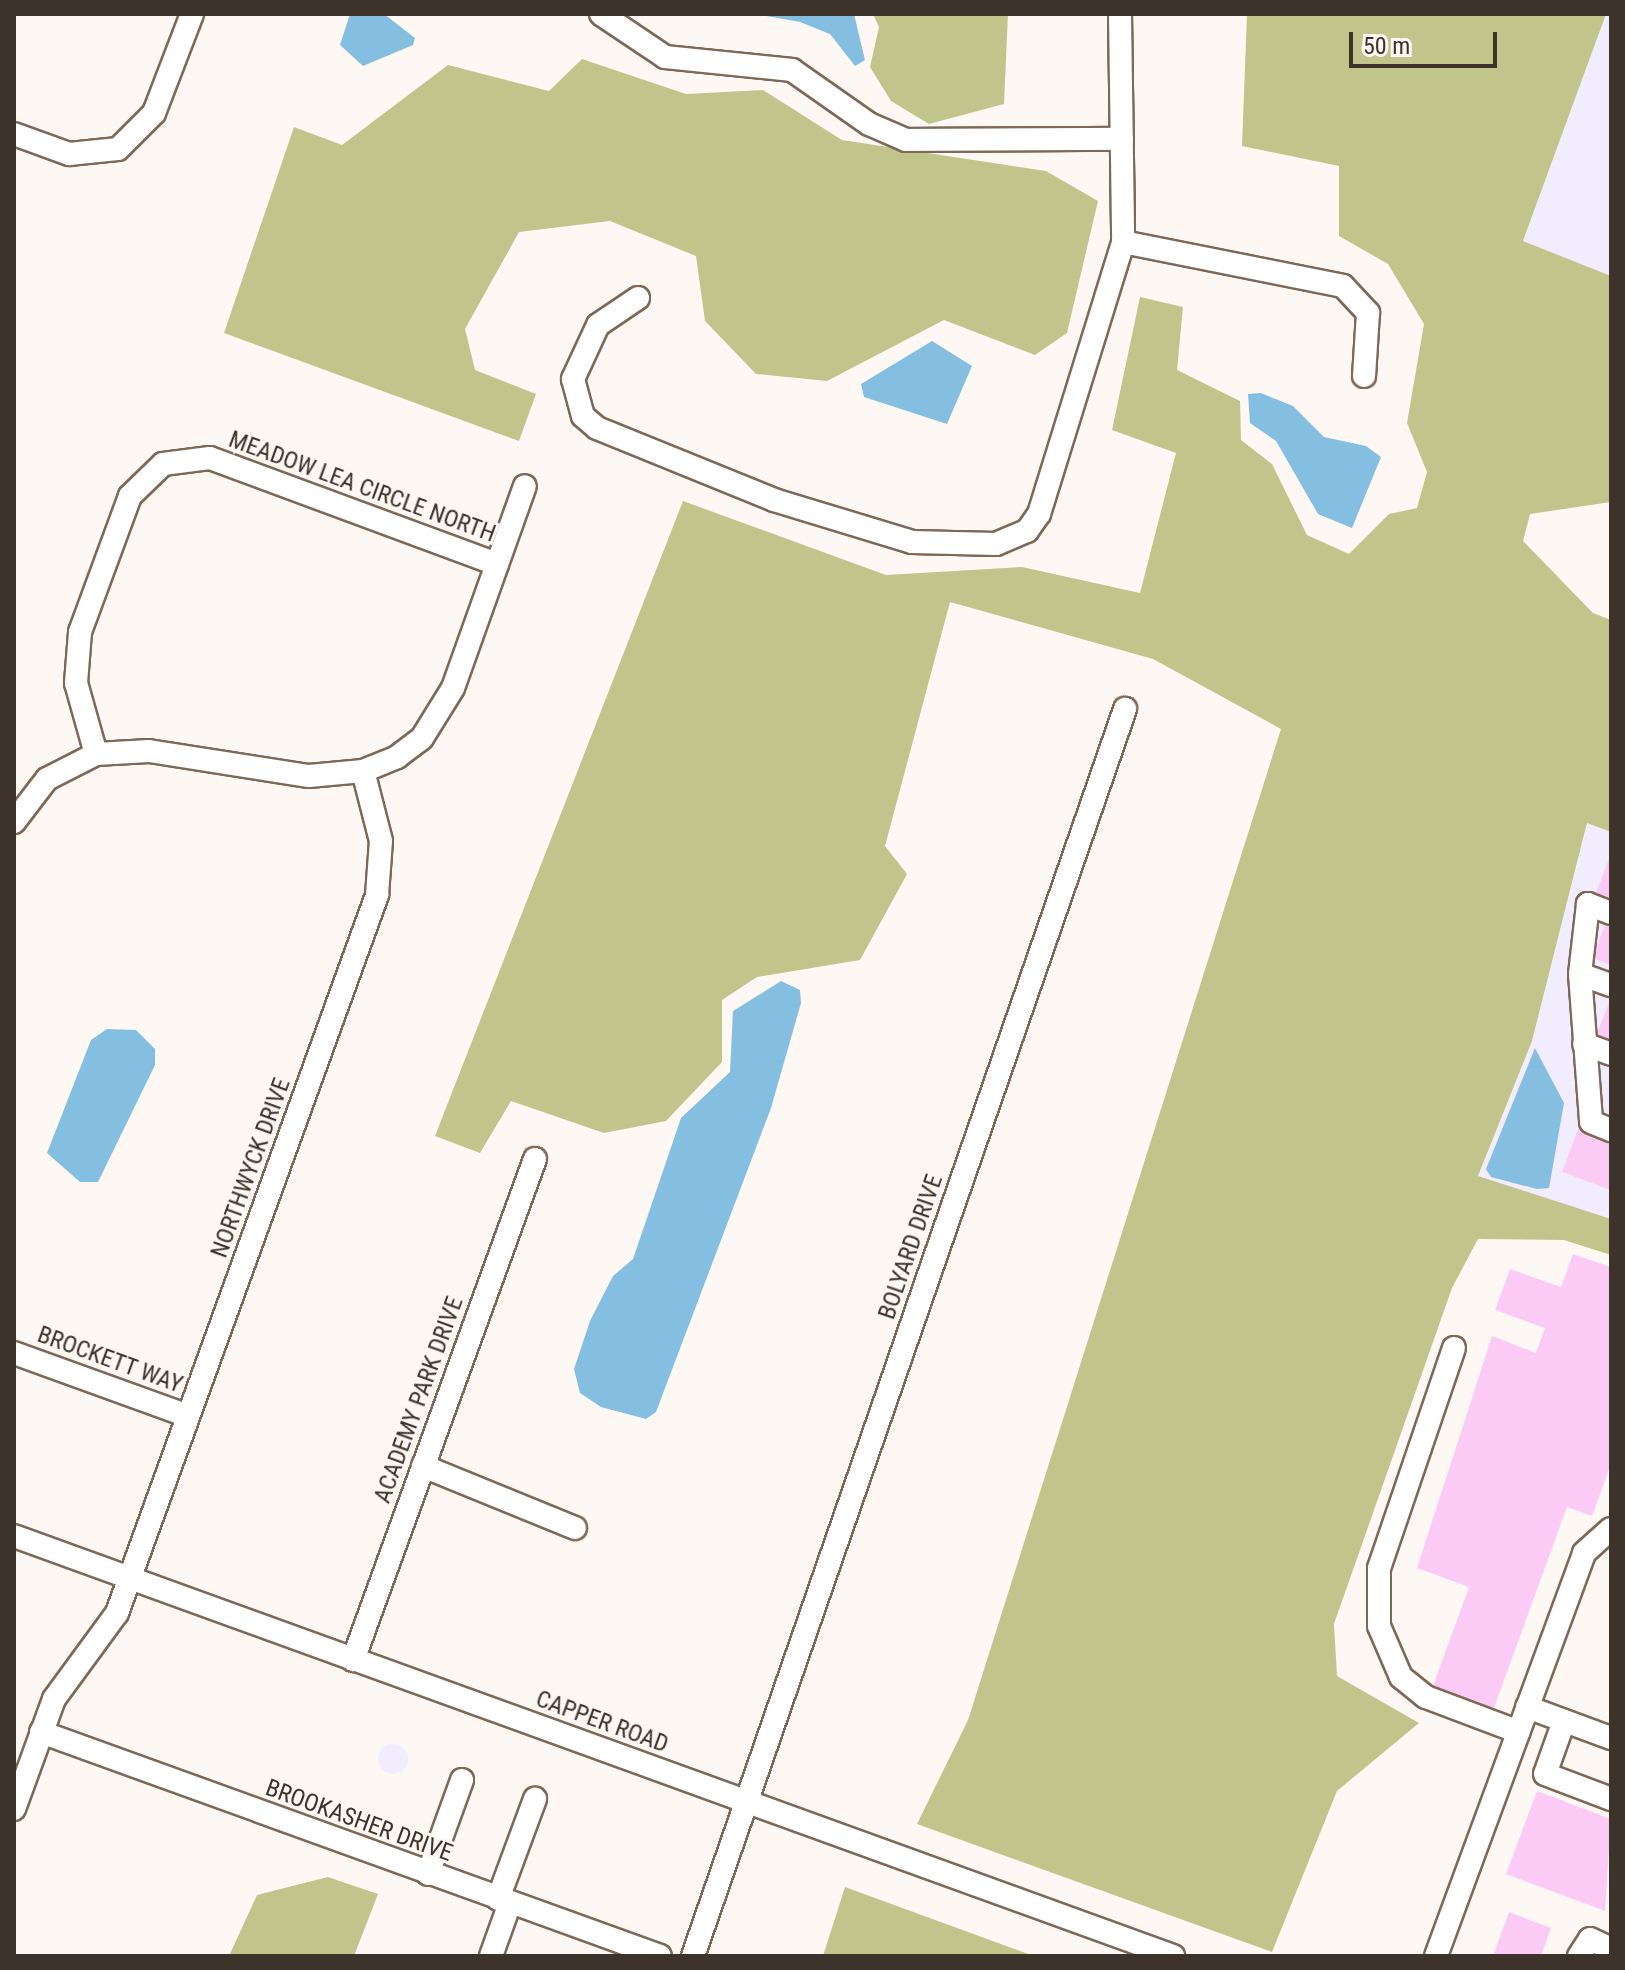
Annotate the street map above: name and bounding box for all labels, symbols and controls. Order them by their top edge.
scale bar [1353,16,1501,66]
text: 50 m [1363,32,1410,60]
street label: MEADOW LEA CIRCLE NORTH [225,425,499,549]
street label: NORTHWYCK DRIVE [205,1074,297,1262]
street label: BOLYARD DRIVE [873,1171,949,1323]
street label: ACADEMY PARK DRIVE [368,1293,470,1507]
street label: BROCKETT WAY [33,1320,187,1400]
street label: CAPPER ROAD [532,1685,672,1759]
street label: BROOKASHER DRIVE [262,1774,456,1868]

